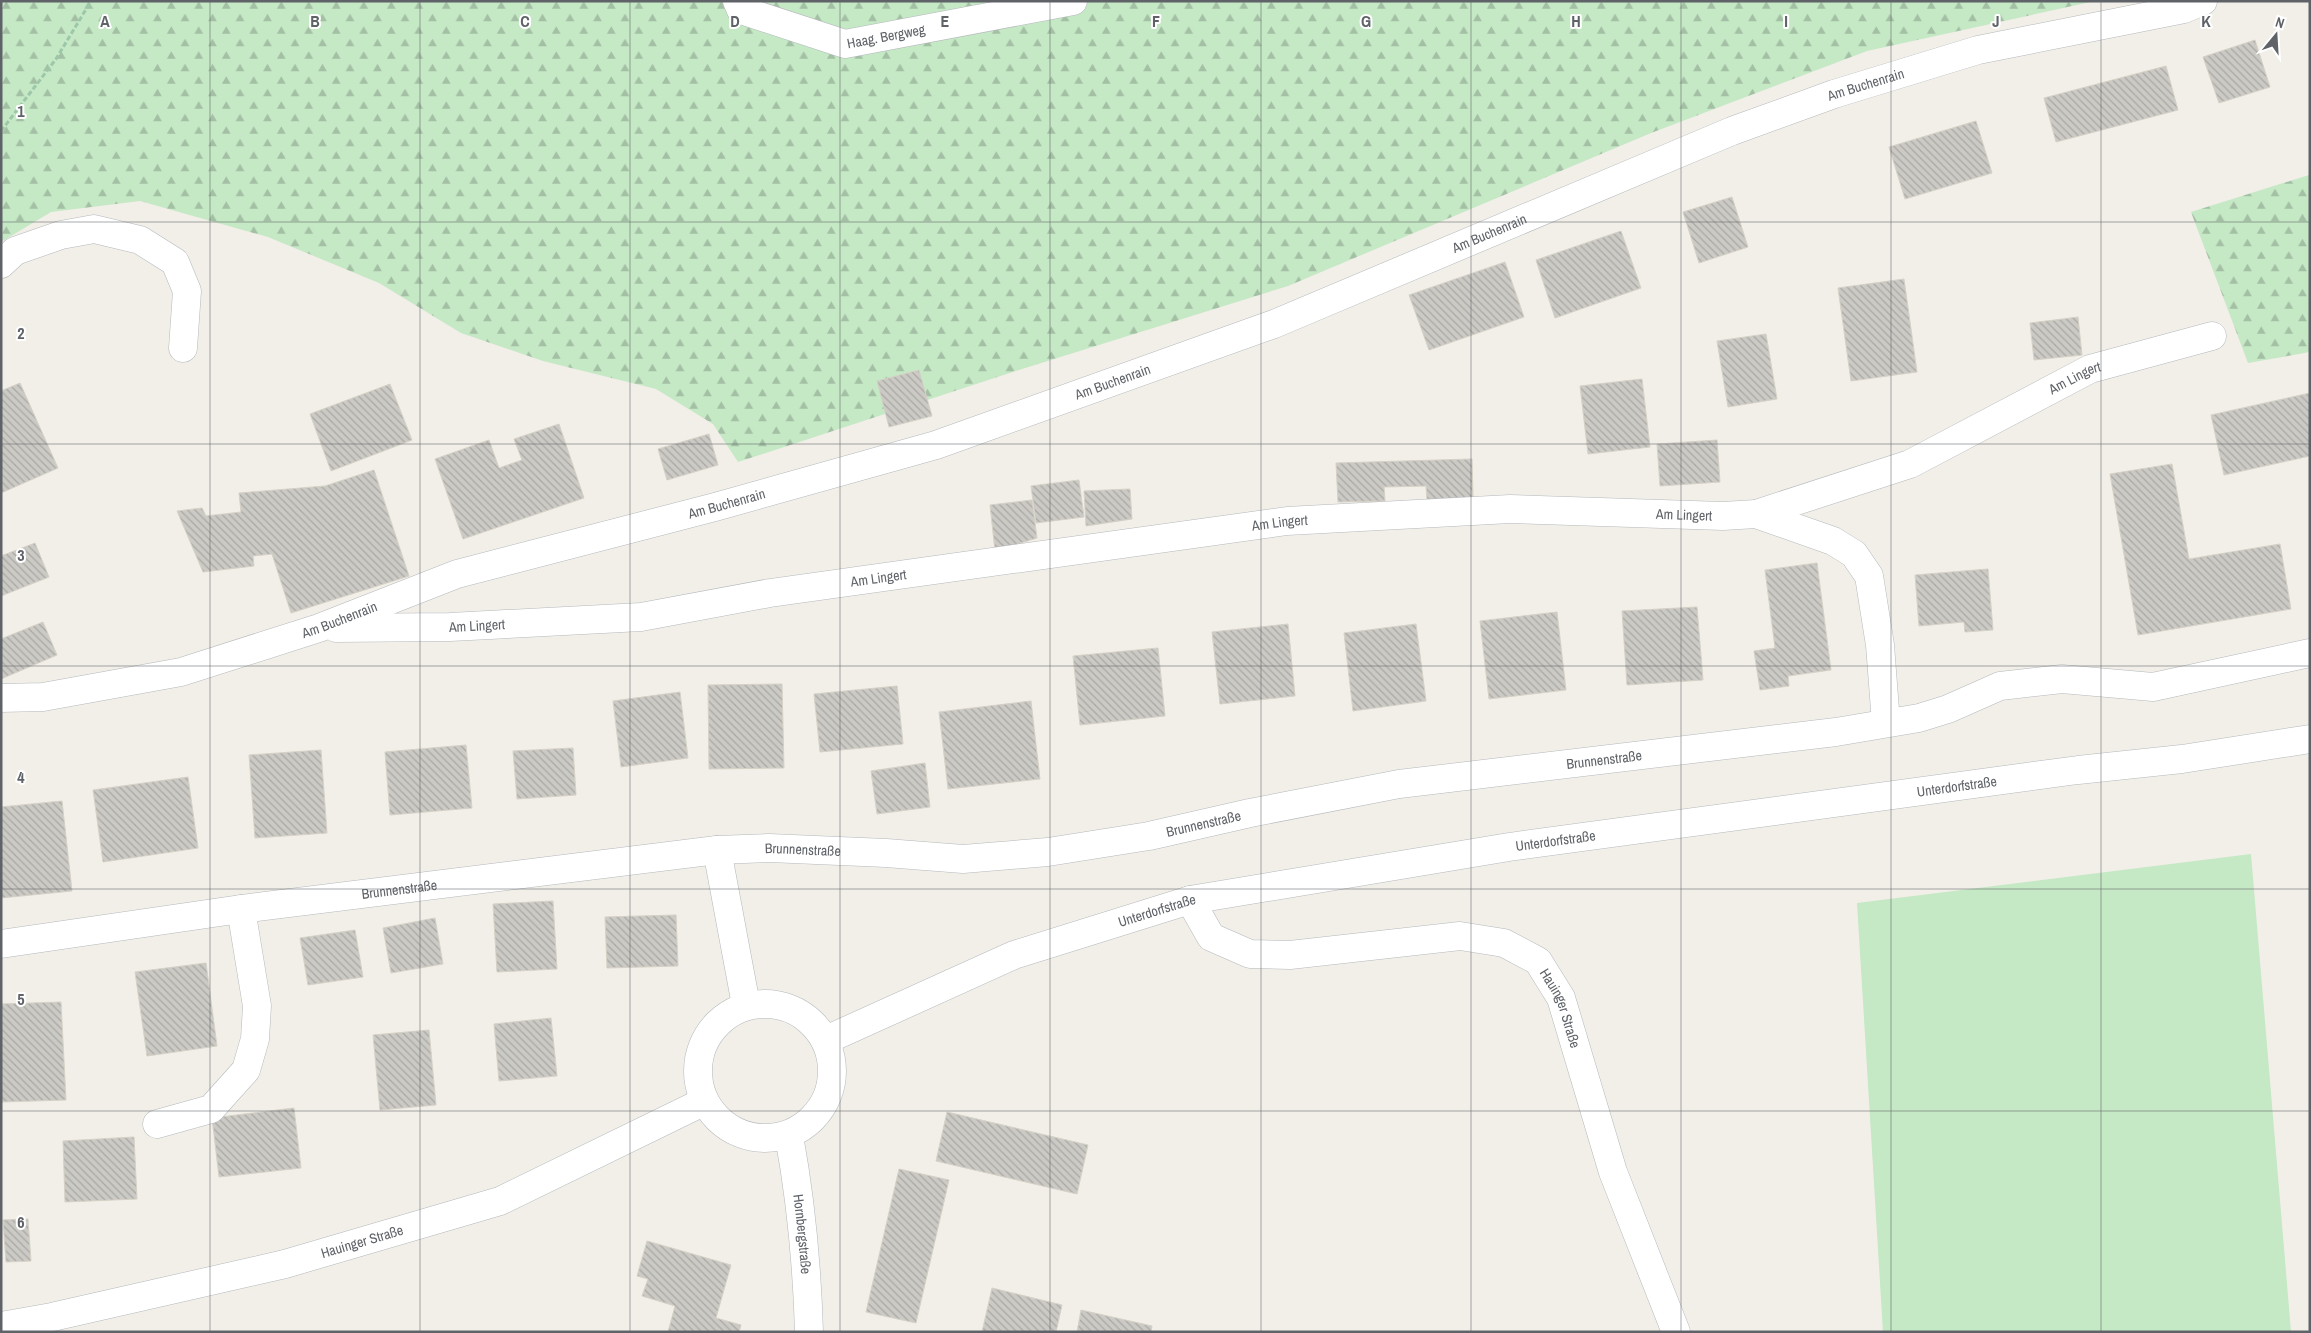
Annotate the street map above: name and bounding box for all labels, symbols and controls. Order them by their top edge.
text: A [100,10,110,32]
text: B [310,10,320,32]
text: C [520,10,530,32]
text: D [730,10,740,32]
text: E [941,10,950,32]
text: F [1152,10,1160,32]
text: G [1361,10,1371,32]
text: H [1571,10,1581,32]
text: I [1784,10,1788,32]
text: J [1992,10,2000,32]
text: K [2201,10,2211,32]
north arrow [2251,10,2301,60]
text: N [2273,13,2287,32]
street label: Haag. Bergweg [845,20,927,52]
street label: Am Buchenrain [1824,64,1906,105]
text: 1 [17,100,25,122]
street label: Am Buchenrain [1448,210,1529,257]
text: 2 [17,322,25,344]
street label: Am Lingert [2045,358,2103,399]
street label: Am Buchenrain [1071,360,1153,404]
street label: Am Buchenrain [685,484,767,523]
street label: Am Lingert [1655,505,1713,525]
street label: Am Lingert [1250,511,1308,535]
text: 3 [17,544,25,566]
street label: Am Lingert [848,565,908,591]
street label: Am Buchenrain [298,597,380,642]
street label: Am Lingert [447,615,506,636]
street label: Brunnenstraße [1565,746,1643,773]
text: 4 [17,766,25,788]
street label: Unterdorfstraße [1916,772,1998,801]
street label: Brunnenstraße [1164,806,1243,841]
street label: Unterdorfstraße [1514,826,1597,855]
street label: Brunnenstraße [764,839,841,860]
street label: Brunnenstraße [360,876,438,903]
street label: Unterdorfstraße [1116,890,1197,931]
street label: Hauinger Straße [1536,965,1584,1050]
text: 5 [17,988,25,1010]
street label: Hornbergstraße [789,1193,815,1275]
text: 6 [17,1211,25,1233]
street label: Hauinger Straße [319,1221,405,1262]

